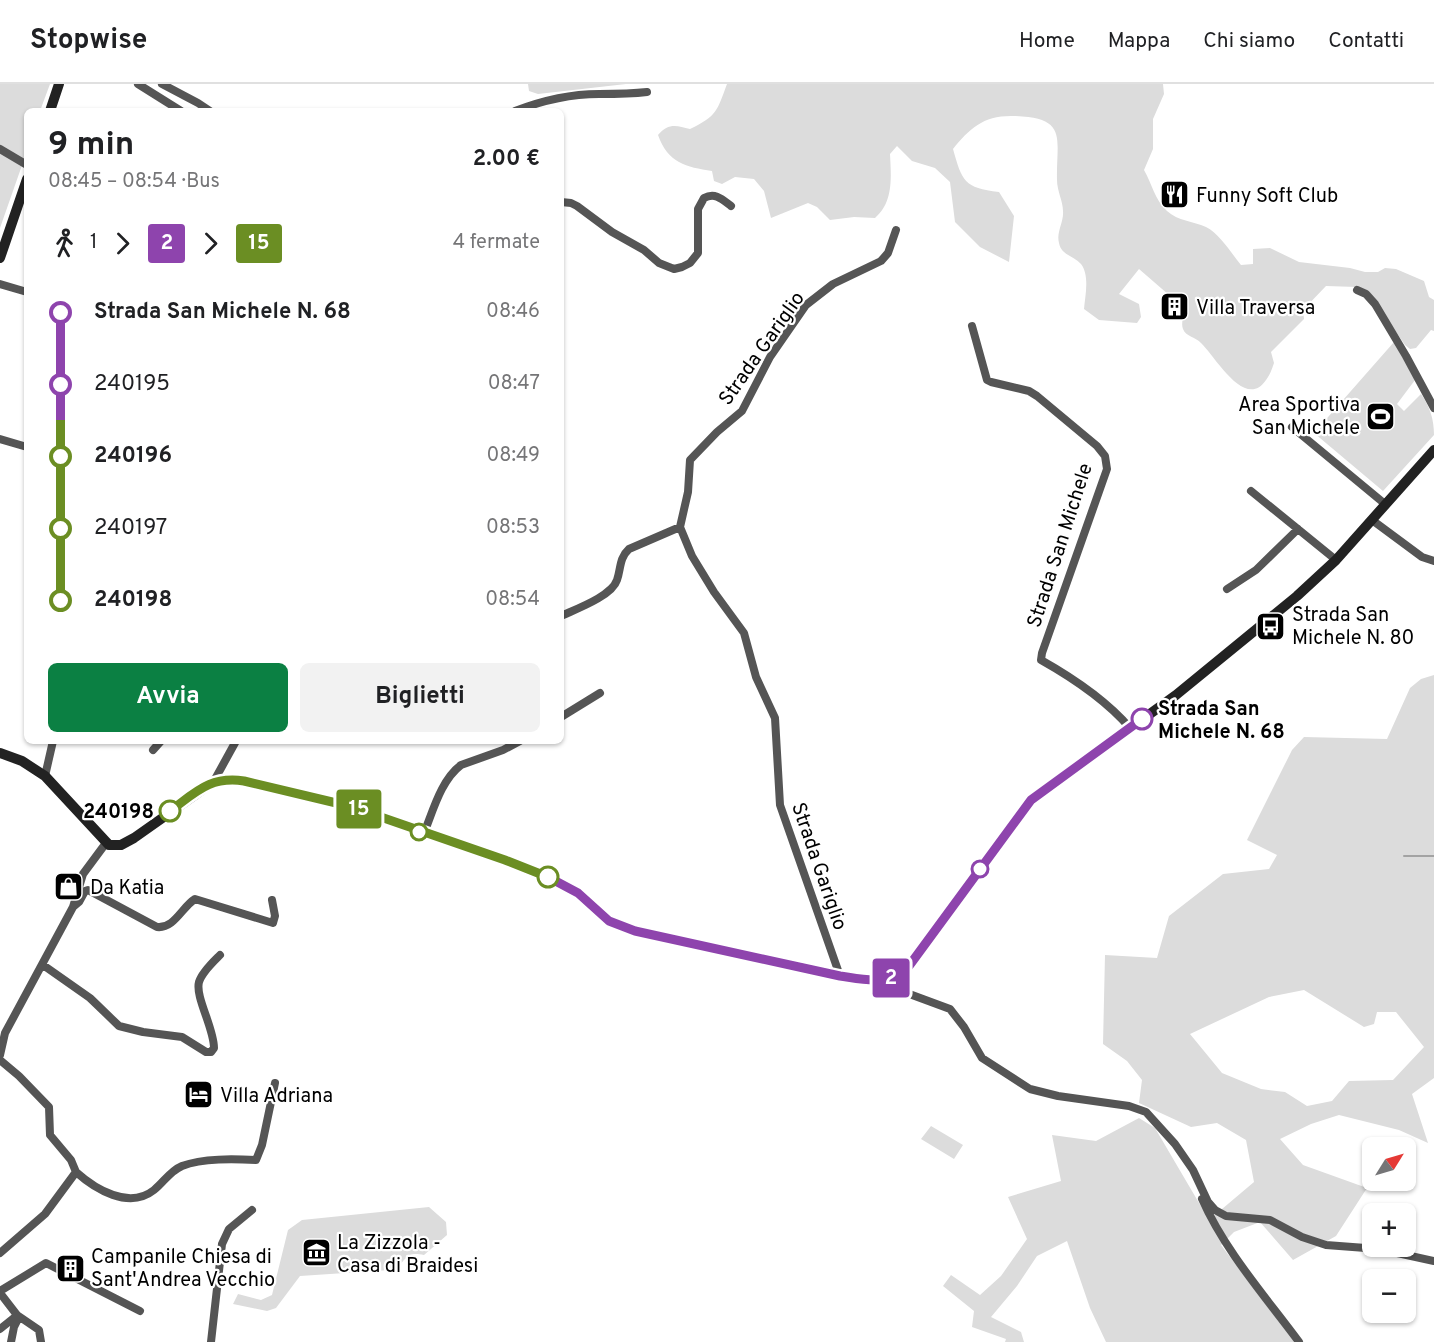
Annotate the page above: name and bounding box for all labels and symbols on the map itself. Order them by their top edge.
restaurant icon: Funny Soft Club [1159,179,1191,211]
place label: Funny Soft Club [1196,184,1338,210]
street label: Strada Gariglio [714,287,812,411]
building icon: Villa Traversa [1159,291,1191,323]
place label: Villa Traversa [1196,296,1315,322]
place label: Area Sportiva San Michele [1238,393,1360,442]
sports icon: Area Sportiva San Michele [1365,400,1397,432]
street label: Strada San Michele [1022,460,1100,631]
place label: Strada San Michele N. 80 [1292,603,1414,652]
bus stop icon: Strada San Michele N. 80 [1255,610,1287,642]
place label: Strada San Michele N. 68 [1158,697,1285,746]
marker: Strada San Michele N. 68 [1131,708,1153,730]
line badge: 15 [332,790,386,828]
street label: Strada Gariglio [784,799,852,934]
place label: 240198 [83,800,154,826]
marker: 240198 [159,800,181,822]
unlabelled marker [410,823,428,841]
unlabelled marker [971,860,989,878]
unlabelled marker [537,866,559,888]
shop icon: Da Katia [53,871,85,903]
place label: Da Katia [90,876,164,902]
line badge: 2 [872,958,910,998]
hotel icon: Villa Adriana [183,1079,215,1111]
place label: Villa Adriana [220,1084,333,1110]
north arrow [1362,1137,1416,1191]
place label: La Zizzola - Casa di Braidesi [337,1231,478,1280]
museum icon: La Zizzola - Casa di Braidesi [300,1237,332,1269]
place label: Campanile Chiesa di Sant'Andrea Vecchio [91,1245,275,1294]
building icon: Campanile Chiesa di Sant'Andrea Vecchio [54,1252,86,1284]

